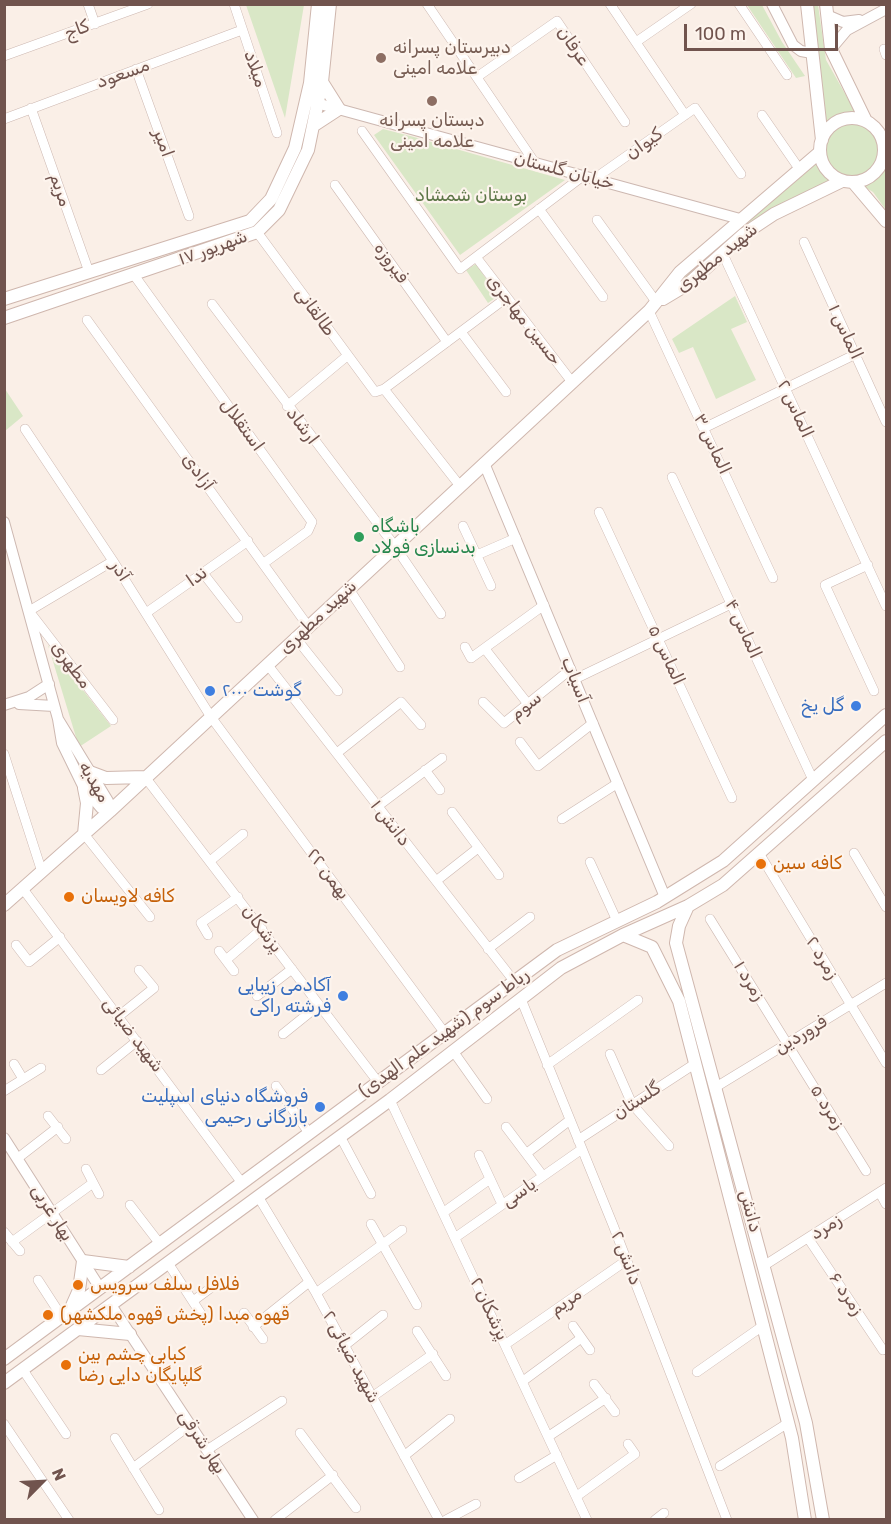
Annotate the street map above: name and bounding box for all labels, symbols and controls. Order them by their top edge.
scale bar [687,12,842,50]
street label: کاج [62,16,92,44]
street label: عرفان [552,22,594,70]
text: 100 m [695,23,746,45]
place label: دبیرستان پسرانه علامه امینی [393,37,511,80]
street label: میلاد [239,48,271,90]
marker: دبیرستان پسرانه علامه امینی [374,51,388,65]
street label: مسعود [93,54,153,94]
marker: دبستان پسرانه علامه امینی [425,94,439,108]
place label: دبستان پسرانه علامه امینی [379,110,485,152]
street label: کیوان [621,124,667,164]
street label: امیر [148,126,178,160]
street label: خیابان گلستان [511,147,617,195]
street label: مریم [44,170,76,210]
park label: بوستان شمشاد [415,185,527,207]
street label: شهید مطهری [672,219,762,297]
street label: ۱۷ شهریور [176,226,250,270]
street label: فیروزه [369,238,413,288]
street label: حسین مهاجری [482,270,566,370]
street label: طالقانی [290,283,340,341]
street label: الماس ۱ [823,301,867,363]
street label: الماس ۲ [772,377,818,441]
street label: استقلال [216,394,268,456]
street label: ارشاد [281,403,323,449]
street label: الماس ۳ [689,410,735,478]
street label: آزادی [177,449,219,495]
place label: باشگاه بدنسازی فولاد [371,516,476,558]
marker: باشگاه بدنسازی فولاد [352,530,366,544]
street label: آذر [105,556,135,586]
street label: ندا [182,562,212,592]
street label: شهید مطهری [275,576,361,658]
street label: الماس ۴ [720,596,766,662]
street label: الماس ۵ [643,621,689,689]
street label: مطهری [46,637,96,693]
street label: آسیاب [556,654,594,706]
place label: گوشت ۲۰۰۰ [222,680,302,702]
marker: گوشت ۲۰۰۰ [203,684,217,698]
street label: سوم [506,687,546,725]
place label: گل یخ [801,695,844,717]
marker: گل یخ [849,699,863,713]
street label: مهدیه [74,758,114,806]
street label: دانش ۱ [365,796,415,850]
street label: ۲۲ بهمن [302,844,354,904]
place label: کافه سین [773,853,842,875]
marker: کافه سین [754,857,768,871]
place label: کافه لاویسان [81,886,175,908]
marker: کافه لاویسان [62,890,76,904]
street label: پزشکان [237,901,287,957]
street label: زمرد ۲ [801,933,843,983]
street label: زمرد ۱ [728,957,770,1005]
street label: رباط سوم (شهید علم الهدی) [355,964,533,1102]
place label: آکادمی زیبایی فرشته راکی [237,975,331,1018]
marker: آکادمی زیبایی فرشته راکی [336,989,350,1003]
street label: شهید ضیائی [98,993,168,1077]
street label: فروردین [771,1011,831,1059]
street label: گلستان [609,1078,665,1124]
street label: زمرد ۵ [805,1081,849,1133]
place label: فروشگاه دنیای اسپلیت بازرگانی رحیمی [141,1086,308,1128]
marker: فروشگاه دنیای اسپلیت بازرگانی رحیمی [313,1100,327,1114]
street label: یاسی [498,1174,540,1212]
street label: بهار غربی [26,1181,78,1245]
street label: دانش [734,1187,766,1235]
street label: زمرد [806,1209,846,1245]
street label: دانش ۲ [606,1228,646,1288]
street label: زمرد ۶ [824,1268,868,1320]
place label: فلافل سلف سرویس [90,1274,239,1296]
street label: پزشکان ۲ [465,1274,513,1344]
marker: فلافل سلف سرویس [71,1278,85,1292]
street label: مریم [546,1283,586,1321]
place label: قهوه مبدا (پخش قهوه ملکشهر) [60,1304,289,1326]
street label: شهید ضیائی ۲ [318,1307,384,1407]
marker: قهوه مبدا (پخش قهوه ملکشهر) [41,1308,55,1322]
place label: کبابی چشم بین گلپایگان دایی رضا [78,1344,202,1386]
marker: کبابی چشم بین گلپایگان دایی رضا [59,1358,73,1372]
street label: بهار شرقی [173,1406,231,1478]
north arrow [12,1452,72,1512]
text: N [48,1465,70,1484]

